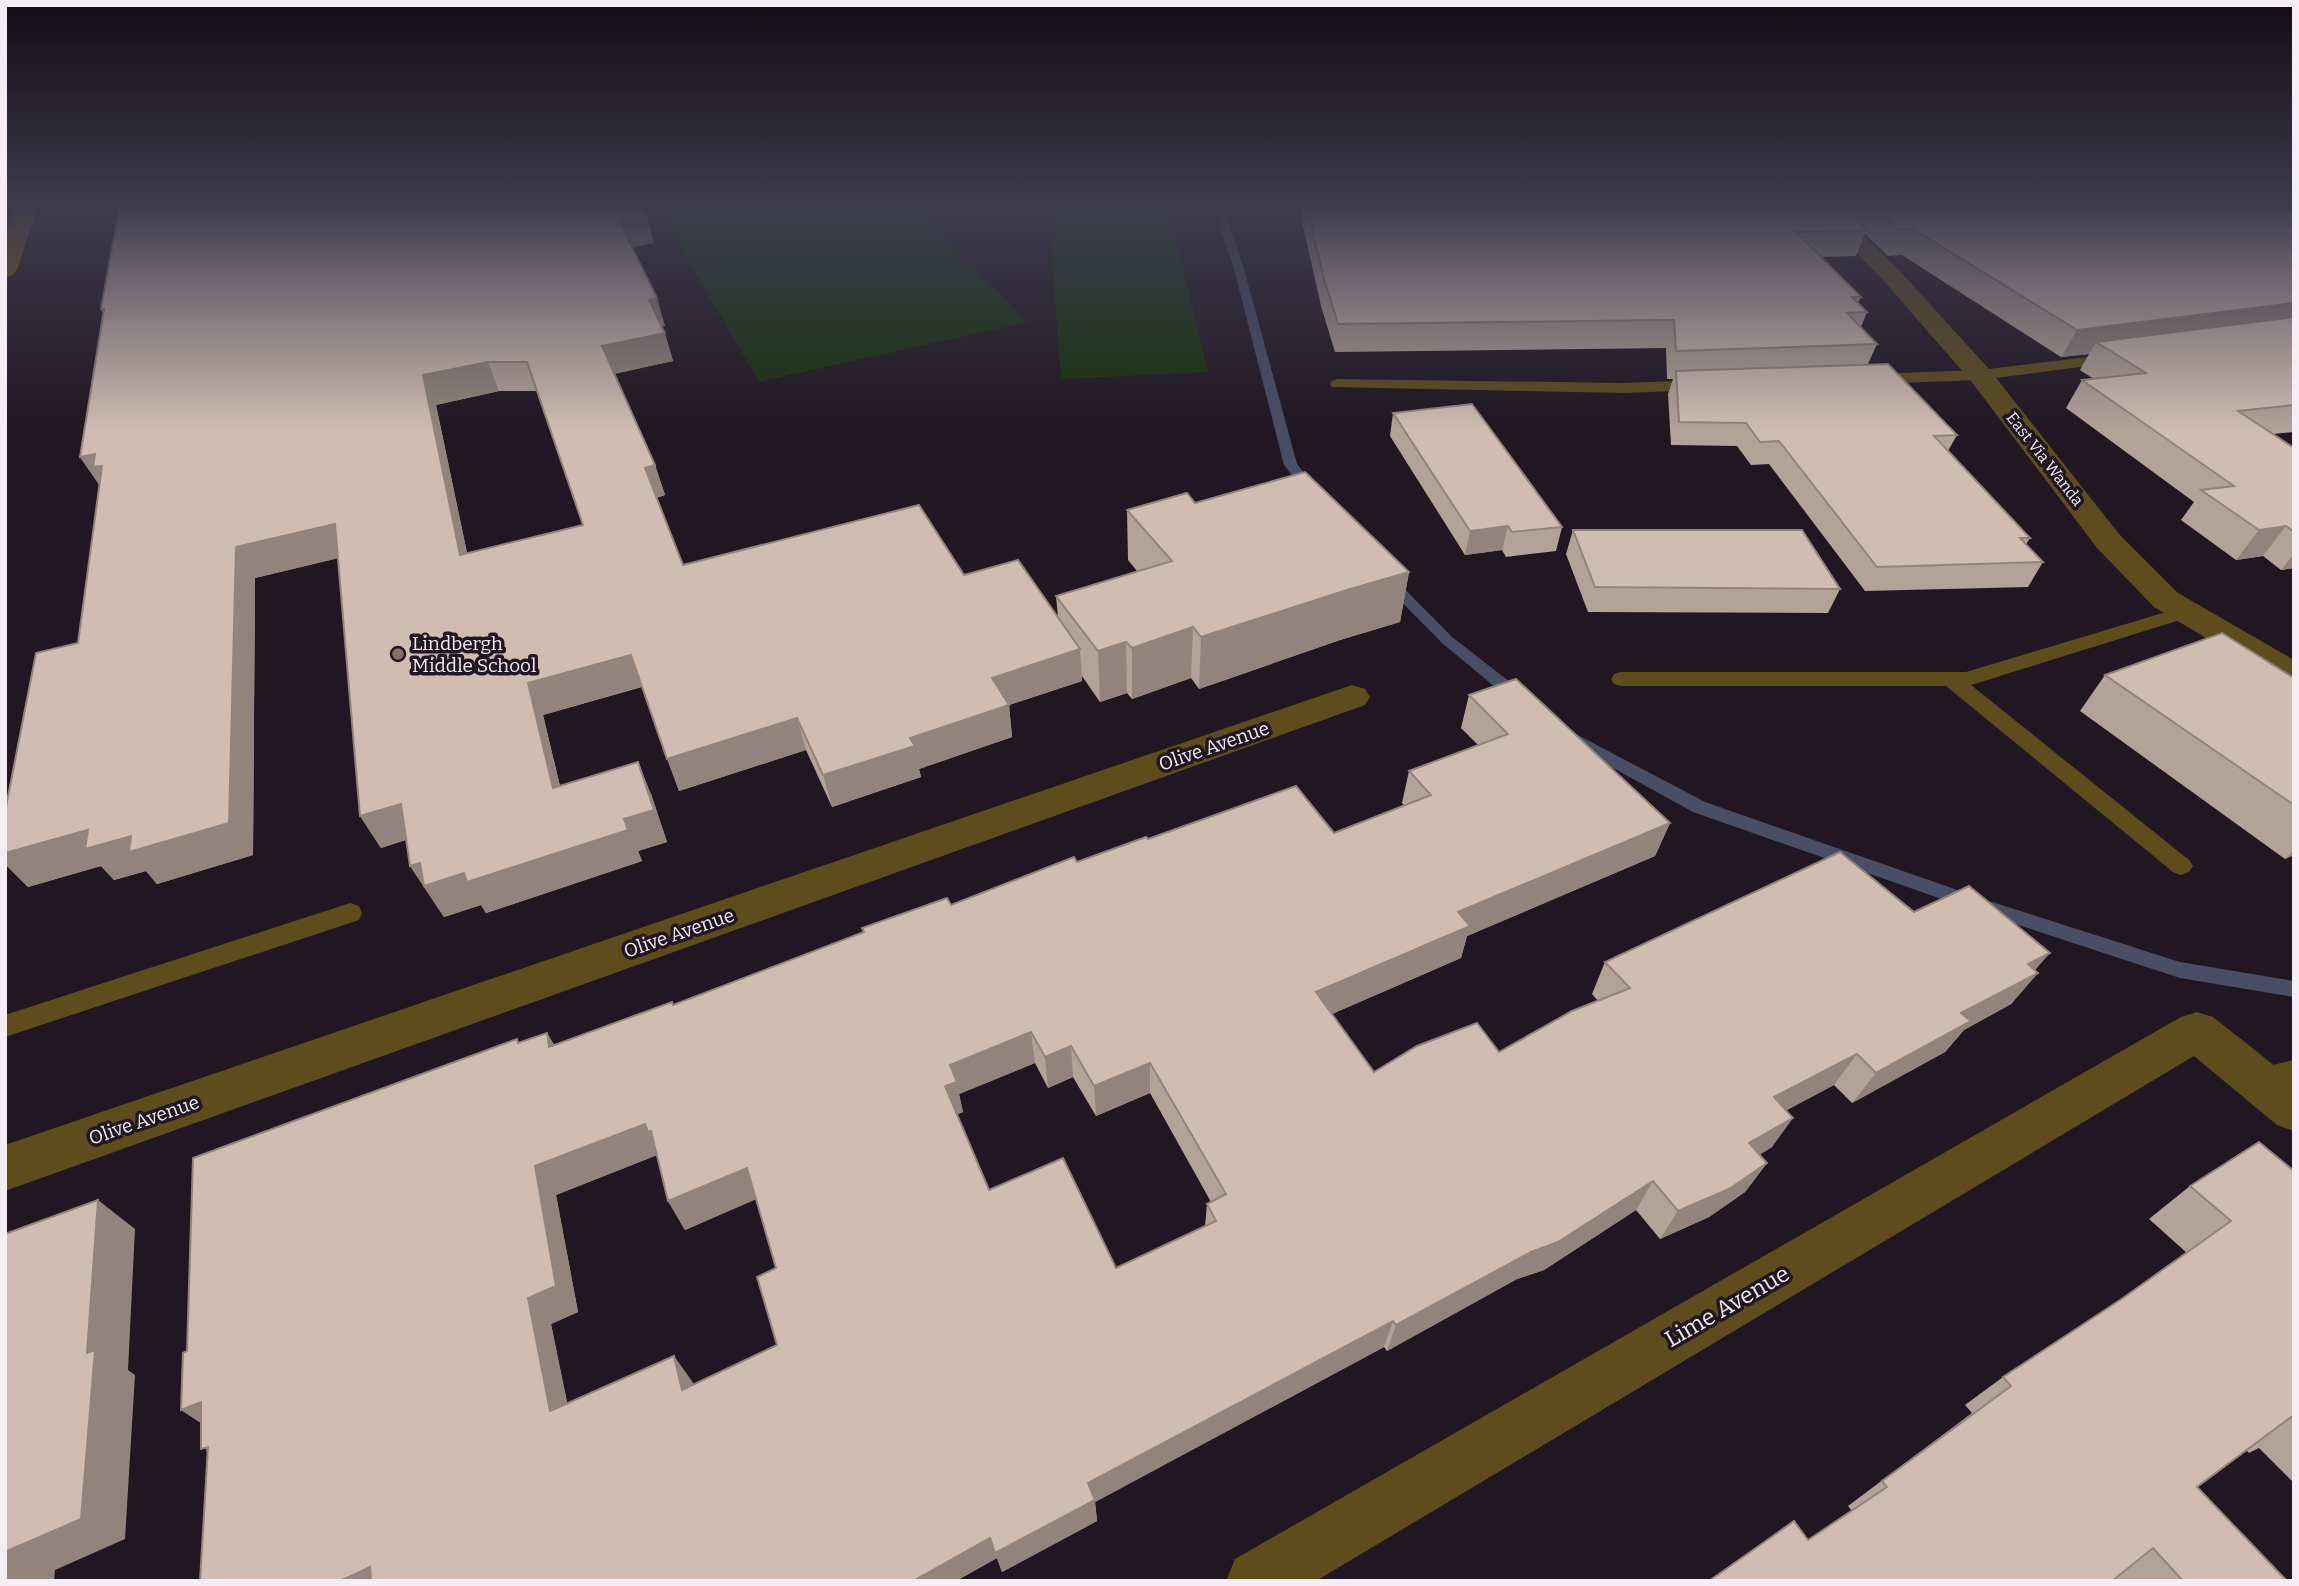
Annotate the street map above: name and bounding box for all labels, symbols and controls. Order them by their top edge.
street label: East Via Wanda [2002,408,2088,510]
place label: Lindbergh Middle School [412,632,536,677]
marker: Lindbergh Middle School [390,646,406,662]
street label: Olive Avenue [1156,716,1272,776]
street label: Olive Avenue [621,903,737,963]
street label: Olive Avenue [86,1090,202,1150]
street label: Lime Avenue [1660,1259,1794,1353]

